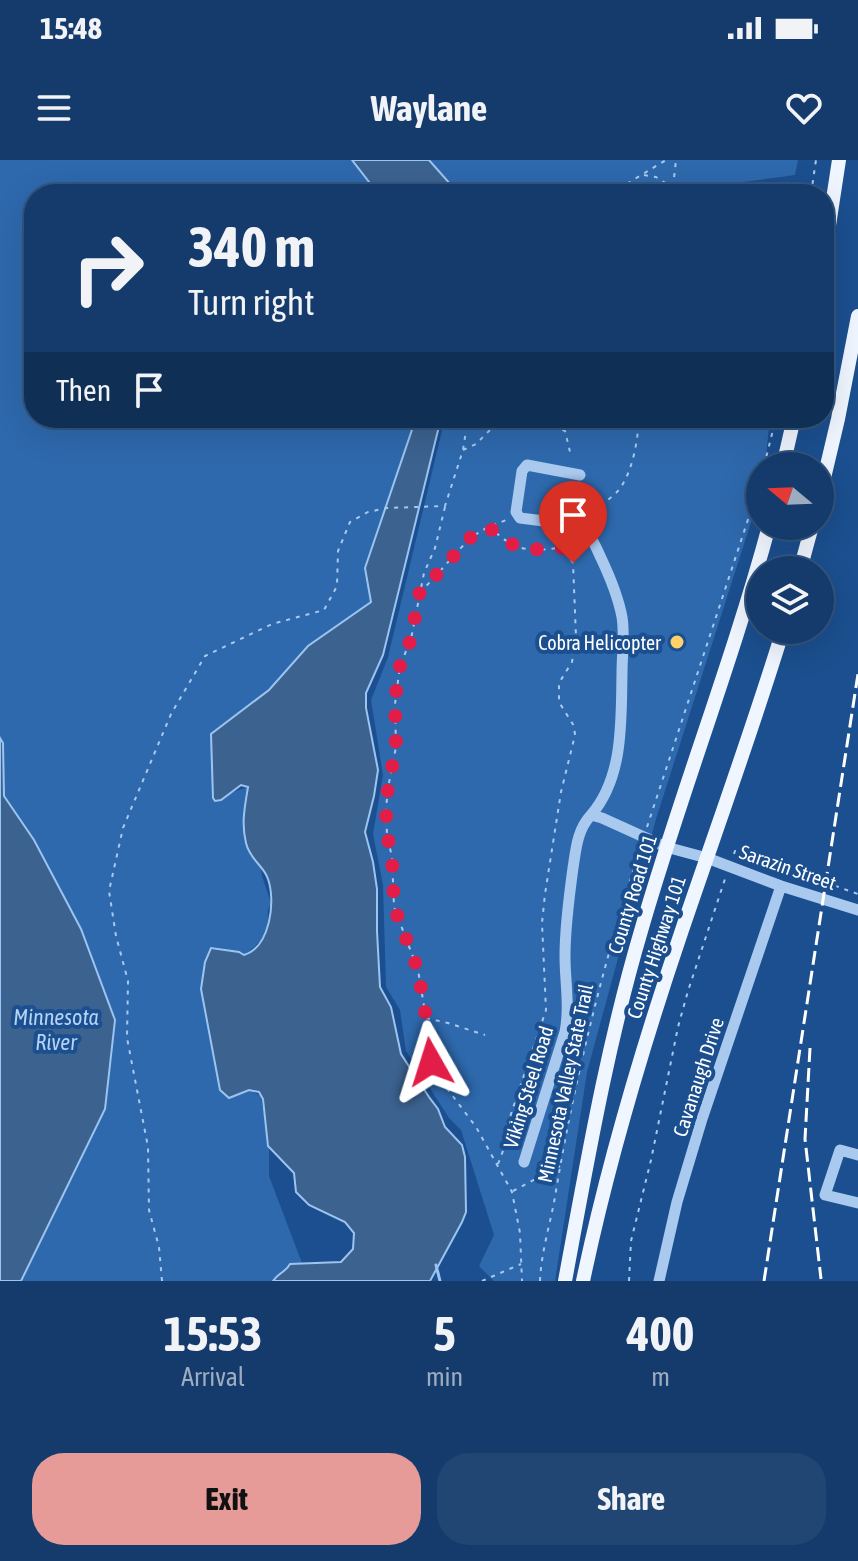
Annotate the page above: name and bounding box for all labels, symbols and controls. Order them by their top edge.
text: 15:48 [40,11,102,45]
icon: menu [32,86,76,130]
icon: heart [782,86,826,130]
text: Waylane [371,87,487,129]
text: 340 m [188,215,315,279]
icon: right [56,216,160,320]
text: Turn right [188,281,315,323]
icon: arrive [127,368,171,412]
text: Then [56,373,111,407]
north arrow [746,452,834,540]
map controls [746,452,834,644]
pin [539,481,607,563]
icon: arrive [551,493,595,537]
button: layers [746,556,834,644]
place label: Cobra Helicopter [538,631,662,654]
marker: Cobra Helicopter [668,633,686,651]
street label: County Road 101 [603,832,661,956]
street label: Sarazin Street [737,840,840,894]
street label: County Highway 101 [622,872,690,1022]
street label: Minnesota Valley State Trail [533,981,597,1184]
water label: Minnesota River [13,1004,99,1055]
street label: Cavanaugh Drive [668,1014,728,1140]
position arrow [389,1020,473,1104]
street label: Viking Steel Road [499,1023,557,1151]
text: 15:53 [164,1306,262,1361]
text: 5 [433,1306,456,1361]
text: 400 [627,1306,694,1361]
text: Arrival [181,1362,245,1392]
text: min [426,1362,463,1392]
text: m [651,1362,670,1392]
button: Exit [32,1453,421,1545]
button: Share [437,1453,826,1545]

